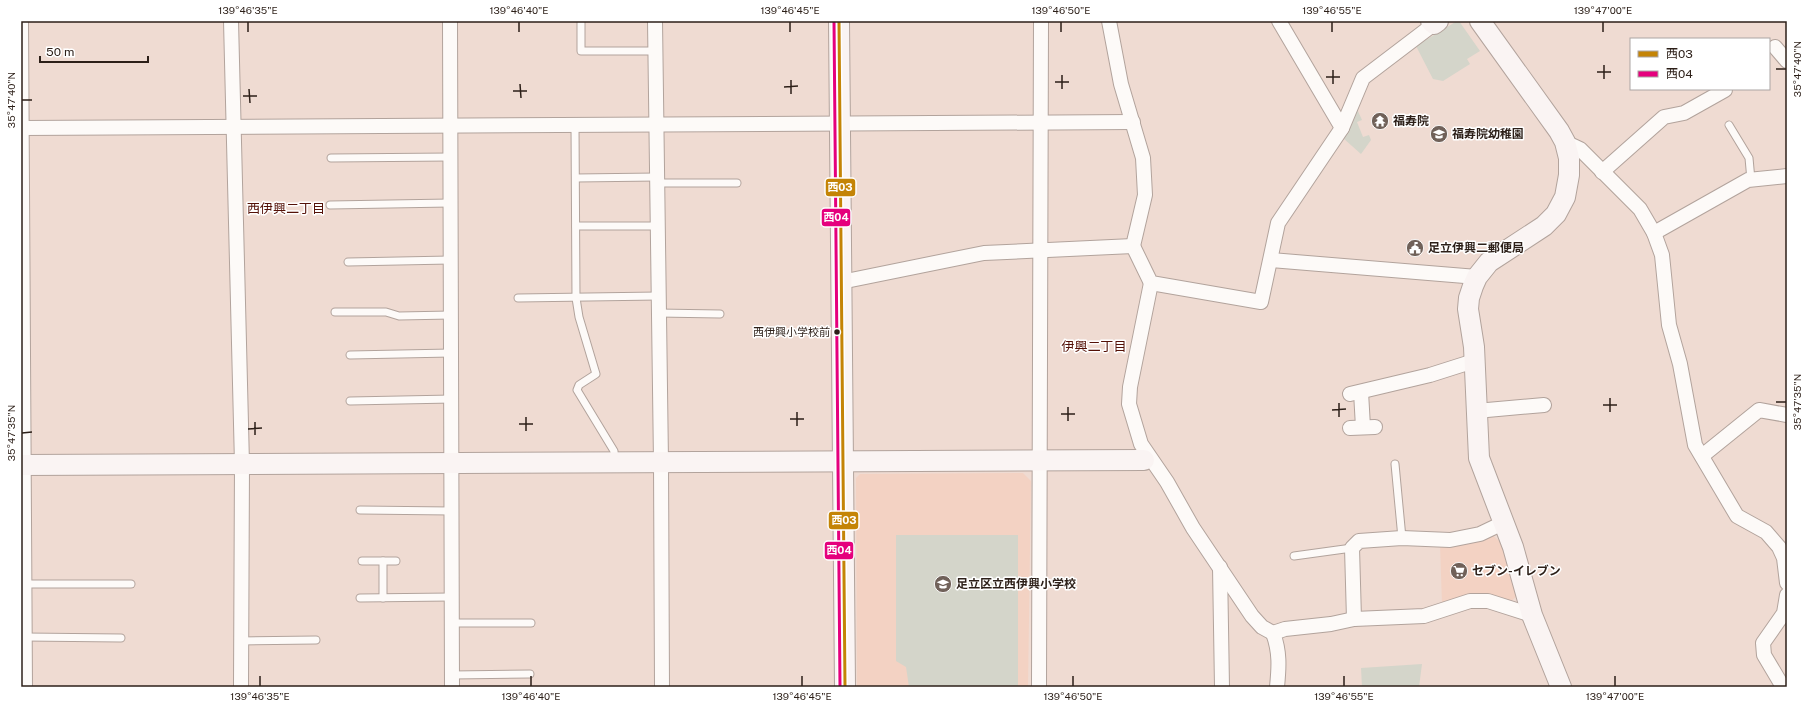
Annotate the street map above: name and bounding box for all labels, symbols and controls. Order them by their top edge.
text: 139°46'35"E [218,4,278,16]
text: 139°46'40"E [489,4,549,16]
text: 139°46'45"E [760,4,820,16]
text: 139°46'50"E [1031,4,1091,16]
text: 139°46'55"E [1302,4,1362,16]
text: 139°47'00"E [1574,4,1632,16]
scale bar [40,38,148,64]
legend [1630,38,1770,90]
text: 35°47'40"N [1791,41,1803,97]
text: 50 m [46,45,74,59]
text: 西03 [1666,47,1693,61]
text: 西04 [1666,67,1693,81]
text: 35°47'40"N [5,72,17,128]
temple icon: 福寿院 [1370,111,1390,131]
place label: 福寿院 [1393,114,1429,128]
school or university icon: 福寿院幼稚園 [1429,124,1449,144]
place label: 福寿院幼稚園 [1452,127,1524,141]
line badge: 西03 [825,178,856,197]
text: 西03 [827,181,853,193]
district label: 西伊興二丁目 [247,201,325,216]
line badge: 西04 [821,208,851,227]
text: 西04 [823,211,849,223]
public building icon: 足立伊興二郵便局 [1405,238,1425,258]
place label: 足立伊興二郵便局 [1428,241,1524,255]
place label: 西伊興小学校前 [753,326,830,338]
marker: 西伊興小学校前 [832,327,842,337]
district label: 伊興二丁目 [1061,339,1127,354]
text: 35°47'35"N [1791,374,1803,430]
text: 35°47'35"N [5,405,17,461]
line badge: 西03 [828,511,859,530]
text: 西03 [831,514,857,526]
line badge: 西04 [824,541,854,560]
text: 西04 [826,544,852,556]
supermarket icon: セブン-イレブン [1449,561,1469,581]
place label: セブン-イレブン [1472,564,1561,578]
school or university icon: 足立区立西伊興小学校 [933,574,953,594]
place label: 足立区立西伊興小学校 [956,577,1076,591]
text: 139°46'35"E [230,690,290,702]
text: 139°46'40"E [501,690,561,702]
text: 139°46'45"E [772,690,832,702]
text: 139°46'50"E [1043,690,1103,702]
text: 139°46'55"E [1314,690,1374,702]
text: 139°47'00"E [1586,690,1644,702]

